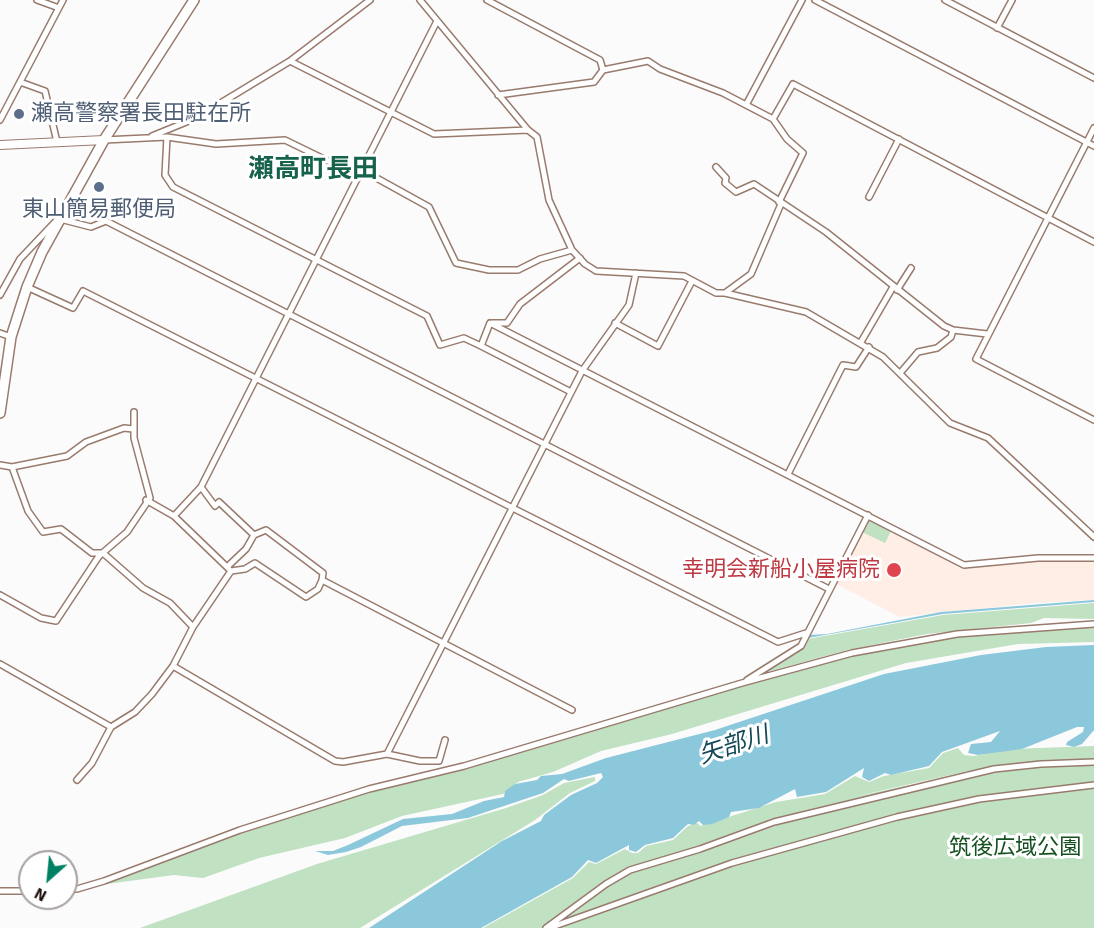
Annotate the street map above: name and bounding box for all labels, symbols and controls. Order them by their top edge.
place label: 瀬高警察署長田駐在所 [31,101,251,127]
marker: 瀬高警察署長田駐在所 [12,107,26,121]
district label: 瀬高町長田 [248,154,378,186]
marker: 東山簡易郵便局 [92,180,106,194]
place label: 東山簡易郵便局 [22,197,176,223]
place label: 幸明会新船小屋病院 [682,557,880,583]
marker: 幸明会新船小屋病院 [885,561,903,579]
water label: 矢部川 [695,721,773,771]
park label: 筑後広域公園 [949,835,1081,861]
north arrow [18,850,78,910]
text: N [31,883,50,906]

